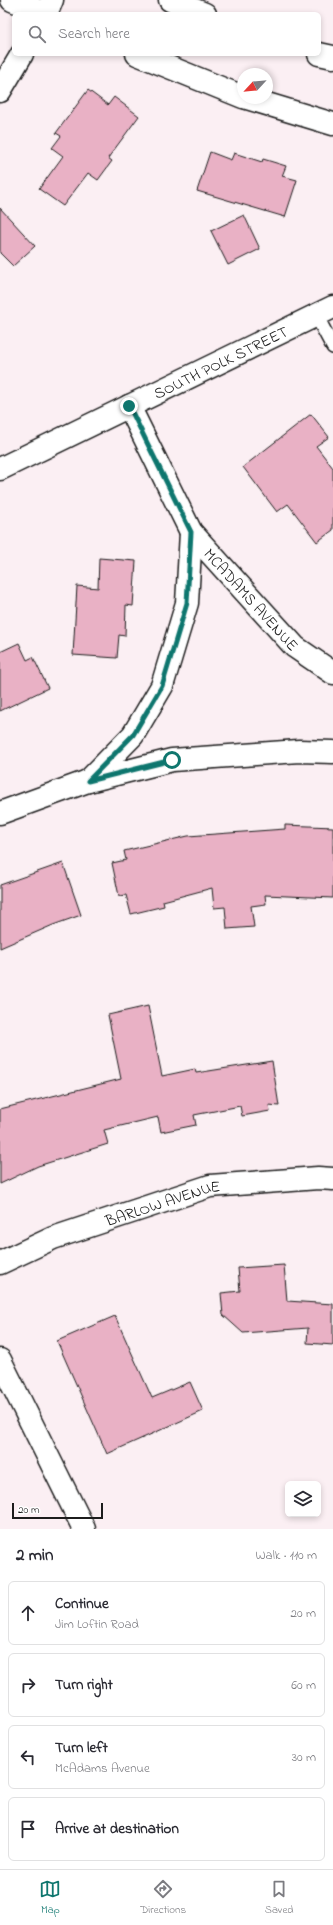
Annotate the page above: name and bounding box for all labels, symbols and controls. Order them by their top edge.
search box [12,12,321,56]
icon: search [26,23,48,45]
text: Search here [58,23,130,45]
north arrow [237,68,273,104]
street label: SOUTH POLK STREET [150,321,292,407]
route end [120,397,138,415]
street label: MCADAMS AVENUE [197,544,303,657]
route start [163,751,181,769]
street label: BARLOW AVENUE [101,1175,221,1234]
map controls [285,1481,321,1517]
button: layers [285,1481,321,1517]
scale bar [12,1501,103,1520]
text: 20 m [18,1502,40,1518]
text: 2 min [16,1543,53,1568]
text: Walk · 110 m [256,1546,317,1565]
text: Continue [55,1593,109,1615]
icon: ahead [17,1602,39,1624]
text: 20 m [291,1604,316,1623]
text: Jim Loftin Road [55,1615,139,1634]
icon: right [17,1674,39,1696]
text: Turn right [55,1674,113,1696]
text: 60 m [291,1676,316,1695]
text: Turn left [55,1737,108,1759]
icon: left [17,1746,39,1768]
text: 30 m [292,1748,316,1767]
text: McAdams Avenue [55,1759,150,1778]
icon: arrive [17,1818,39,1840]
text: Arrive at destination [55,1818,179,1840]
tab: Map [39,1878,61,1918]
tab: Directions [140,1878,186,1918]
tab: Saved [265,1878,294,1918]

